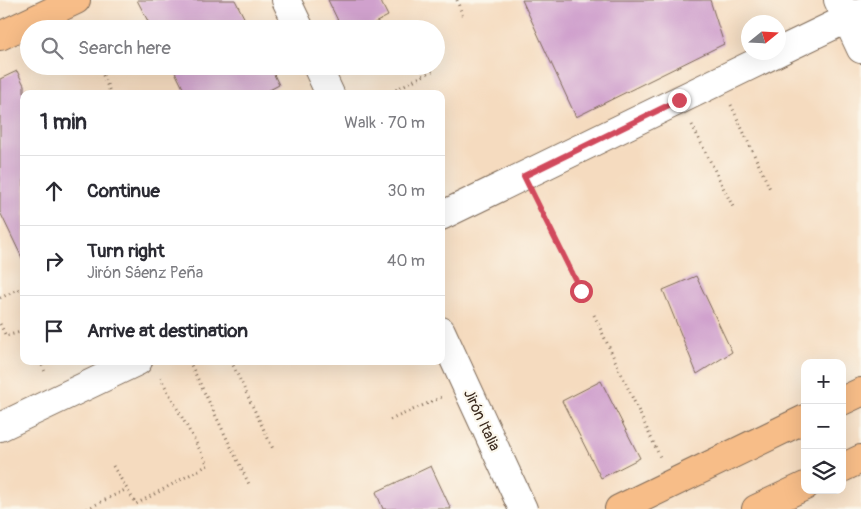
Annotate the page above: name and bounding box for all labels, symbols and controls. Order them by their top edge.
north arrow [741,15,786,60]
search box [20,20,445,75]
icon: search [38,34,66,62]
text: Search here [78,36,171,60]
route end [668,89,691,112]
text: 1 min [40,109,87,136]
text: Walk · 70 m [344,113,425,133]
icon: ahead [40,177,68,205]
text: Continue [87,179,160,203]
text: 30 m [387,181,425,201]
text: Turn right [87,239,165,263]
icon: right [40,247,68,275]
text: 40 m [387,251,425,271]
text: Jirón Sáenz Peña [87,263,203,283]
route start [570,280,593,303]
icon: arrive [40,317,68,345]
text: Arrive at destination [87,319,248,343]
map controls [801,359,846,494]
button: + [801,359,846,404]
street label: Jirón Italia [459,386,504,454]
button: − [801,404,846,449]
button: layers [801,449,846,494]

